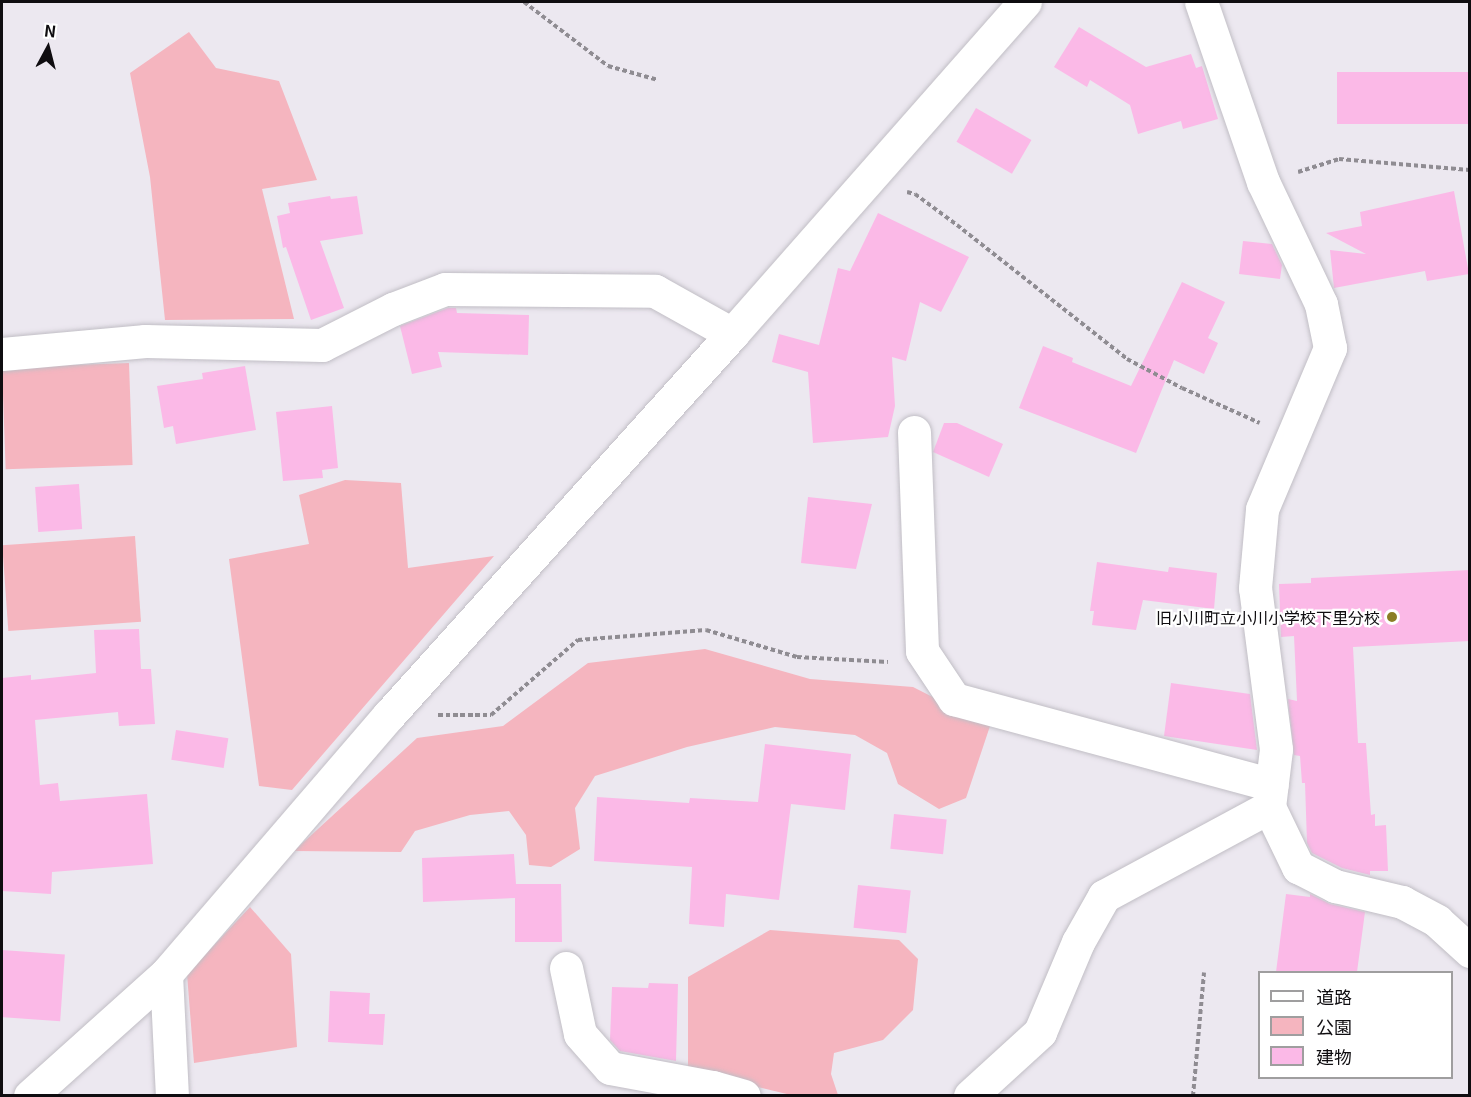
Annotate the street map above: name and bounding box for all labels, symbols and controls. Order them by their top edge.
text: N [43,17,58,43]
north arrow [18,18,78,78]
place label: 旧小川町立小川小学校下里分校 [1156,607,1380,627]
marker: 旧小川町立小川小学校下里分校 [1385,610,1399,624]
legend [1258,971,1453,1079]
text: 道路 [1316,983,1352,1009]
text: 公園 [1316,1013,1352,1039]
text: 建物 [1316,1043,1352,1069]

